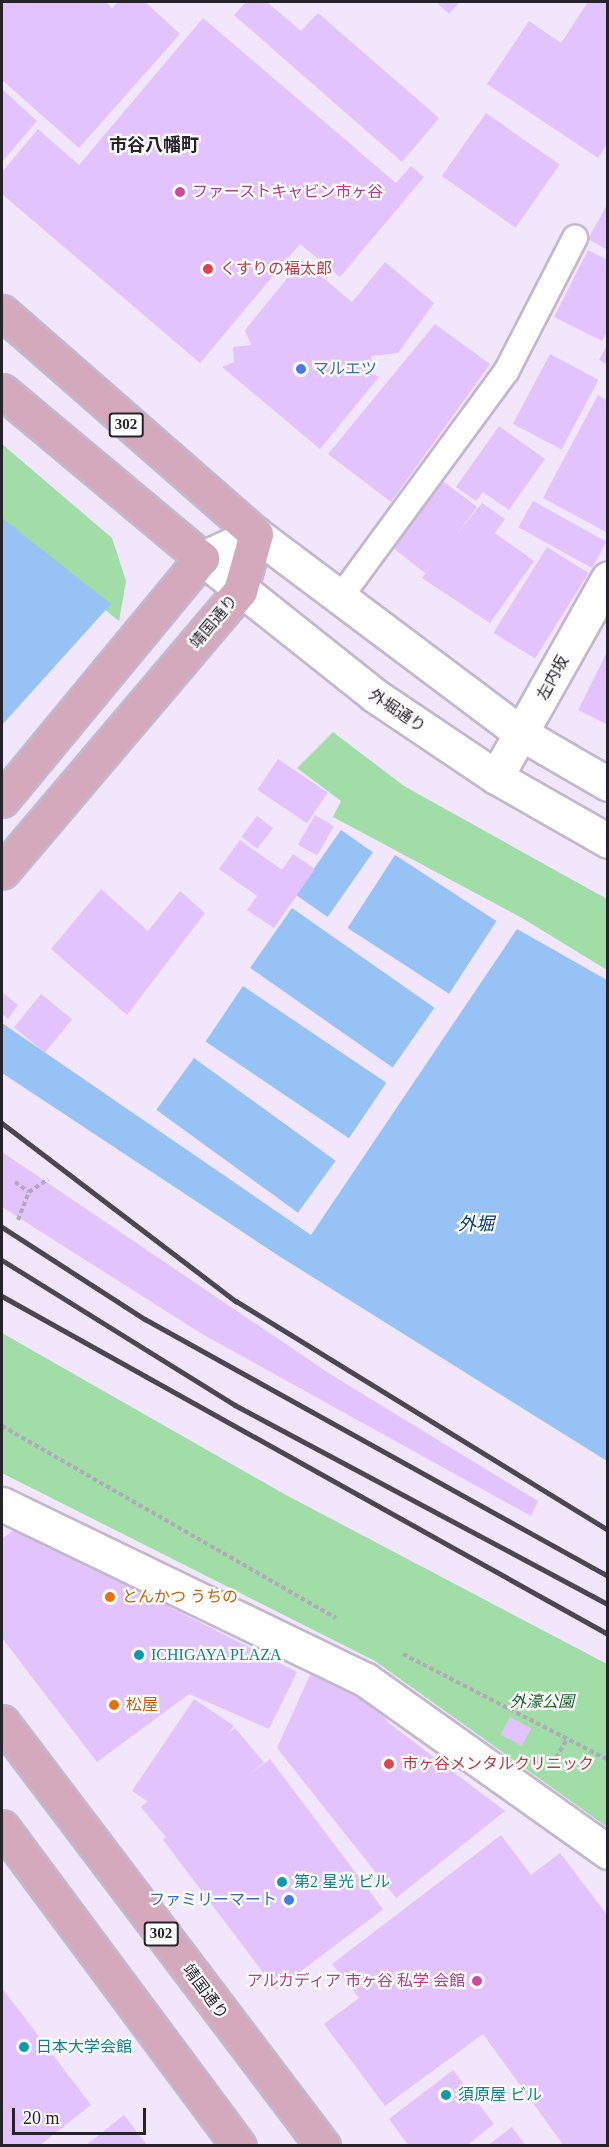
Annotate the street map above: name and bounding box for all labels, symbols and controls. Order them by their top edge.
district label: 市谷八幡町 [109,134,199,156]
place label: ファーストキャビン市ヶ谷 [192,182,384,202]
marker: ファーストキャビン市ヶ谷 [173,185,187,199]
place label: くすりの福太郎 [220,259,332,279]
marker: くすりの福太郎 [201,262,215,276]
place label: マルエツ [313,359,377,379]
marker: マルエツ [294,362,308,376]
road number: 302 [108,413,144,437]
street label: 靖国通り [186,591,242,653]
street label: 左内坂 [533,652,573,704]
street label: 外堀通り [365,685,429,737]
water label: 外堀 [458,1213,494,1235]
place label: とんかつ うちの [122,1587,238,1607]
marker: とんかつ うちの [103,1590,117,1604]
place label: ICHIGAYA PLAZA [151,1645,282,1665]
marker: ICHIGAYA PLAZA [132,1648,146,1662]
park label: 外濠公園 [510,1692,574,1712]
place label: 松屋 [126,1695,158,1715]
marker: 松屋 [107,1698,121,1712]
place label: 市ヶ谷メンタルクリニック [402,1754,594,1774]
marker: 市ヶ谷メンタルクリニック [380,1755,398,1773]
place label: 第2 星光 ビル [294,1872,390,1892]
marker: 第2 星光 ビル [275,1875,289,1889]
place label: ファミリーマート [149,1890,277,1910]
marker: ファミリーマート [282,1893,296,1907]
road number: 302 [143,1922,179,1946]
street label: 靖国通り [178,1961,232,2023]
place label: アルカディア 市ヶ谷 私学 会館 [245,1971,465,1991]
marker: アルカディア 市ヶ谷 私学 会館 [470,1974,484,1988]
place label: 日本大学会館 [36,2037,132,2057]
marker: 日本大学会館 [17,2040,31,2054]
place label: 須原屋 ビル [458,2085,542,2105]
marker: 須原屋 ビル [439,2088,453,2102]
scale bar [15,2096,148,2134]
text: 20 m [23,2108,60,2128]

